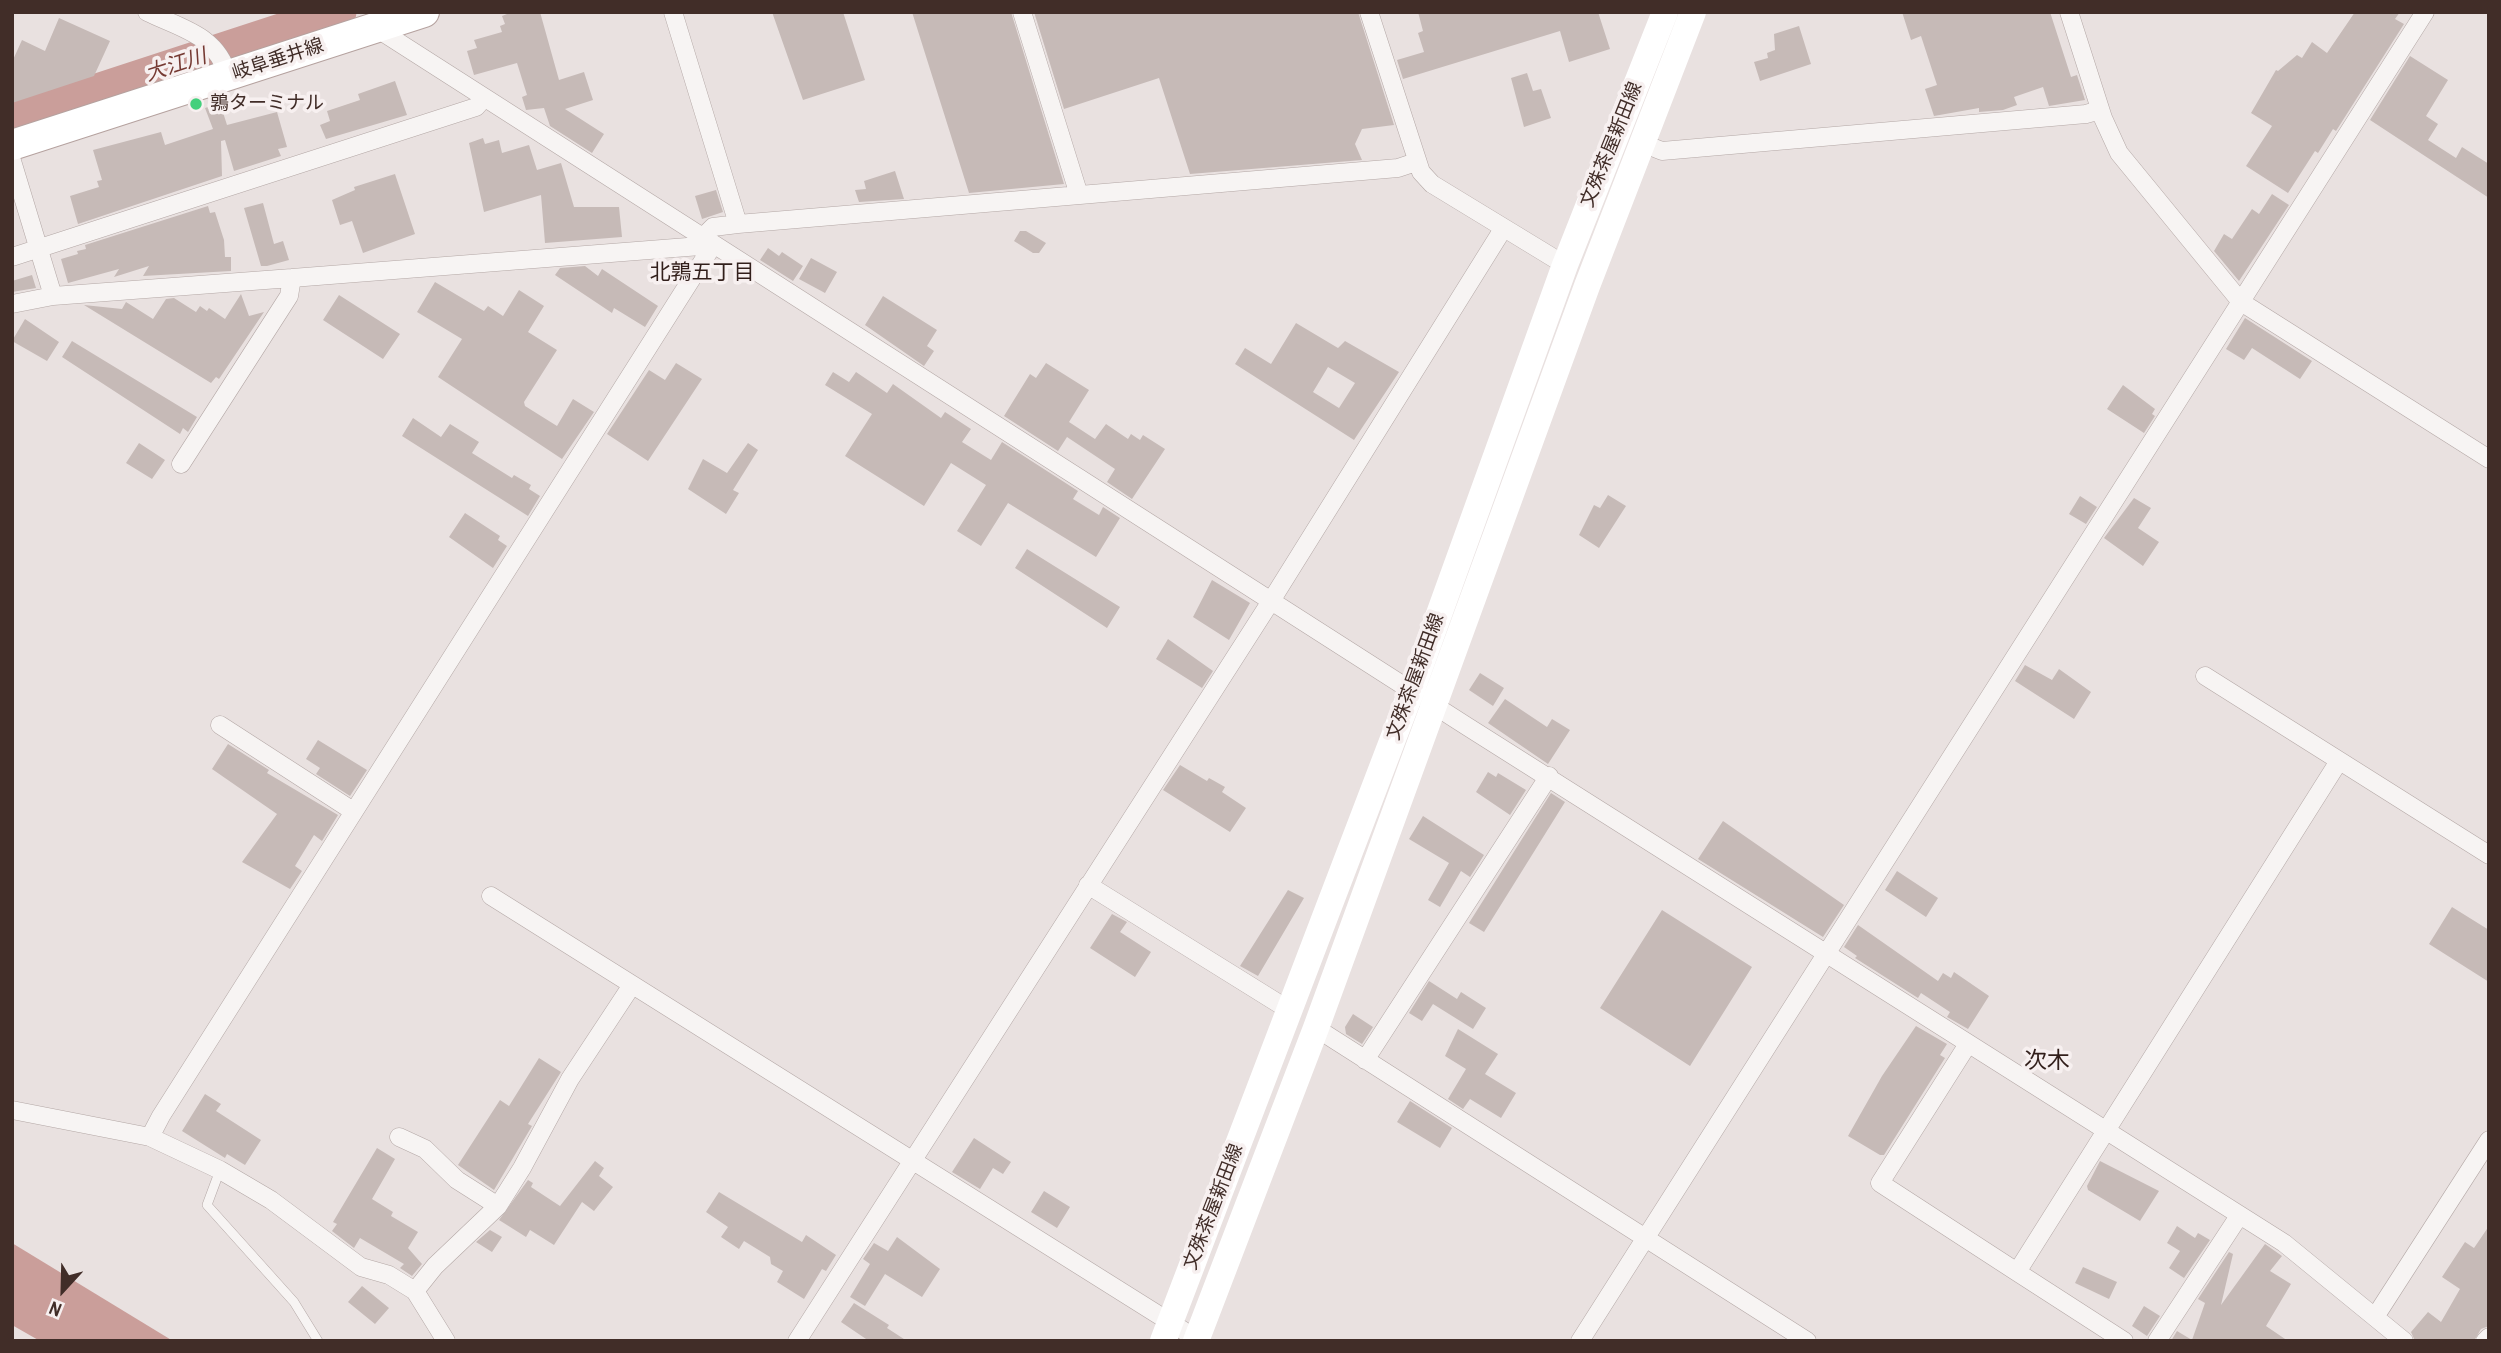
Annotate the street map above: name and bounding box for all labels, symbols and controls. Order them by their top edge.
street label: 岐阜垂井線 [229,34,327,86]
water label: 大江川 [142,44,210,88]
street label: 文殊茶屋新田線 [1577,79,1647,211]
place label: 鶉ターミナル [210,93,324,115]
marker: 鶉ターミナル [188,96,204,112]
district label: 北鶉五丁目 [650,260,754,286]
street label: 文殊茶屋新田線 [1383,611,1449,743]
district label: 次木 [2024,1048,2070,1076]
street label: 文殊茶屋新田線 [1180,1141,1248,1273]
north arrow [28,1255,98,1325]
text: N [45,1295,65,1324]

